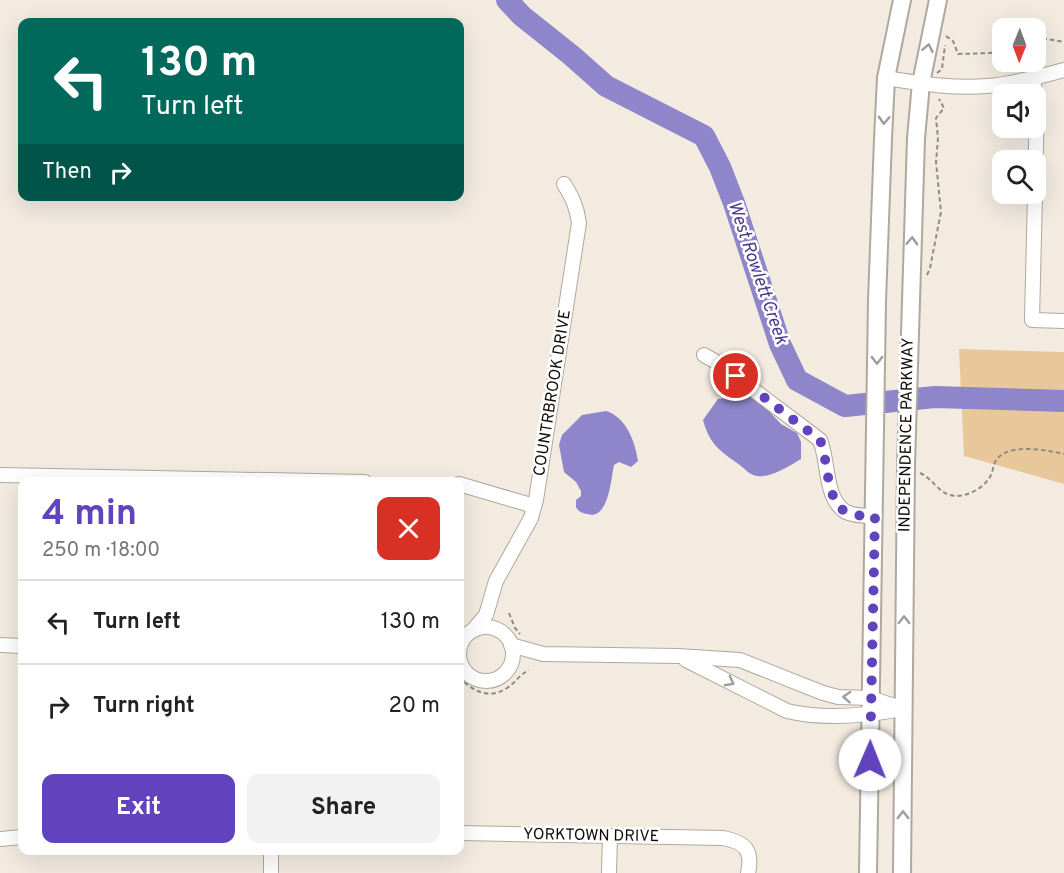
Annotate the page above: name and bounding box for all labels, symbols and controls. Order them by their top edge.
north arrow [992,18,1046,72]
map controls [992,18,1046,204]
text: 130 m [141,38,257,91]
icon: left [42,42,120,120]
one-way arrow [921,43,934,53]
button: sound [992,84,1046,138]
text: Turn left [141,90,243,124]
one-way arrow [877,115,890,124]
button: search [992,150,1046,204]
icon: right [104,156,137,189]
text: Then [42,159,92,186]
water label: West Rowlett Creek [722,199,793,348]
one-way arrow [906,237,919,246]
street label: COUNTRBROOK DRIVE [530,308,576,478]
street label: INDEPENDENCE PARKWAY [895,338,919,532]
pin [710,350,761,401]
one-way arrow [871,355,883,364]
icon: arrive [719,359,752,392]
text: 4 min [42,492,137,538]
button: close [377,497,440,560]
text: 250 m · 18:00 [42,538,160,564]
icon: left [42,606,75,639]
text: Turn left [93,609,181,636]
text: 130 m [381,609,440,636]
one-way arrow [898,615,911,624]
one-way arrow [724,675,734,686]
icon: right [42,690,75,723]
one-way arrow [842,691,851,704]
text: Turn right [93,693,195,720]
text: 20 m [389,693,440,720]
position arrow [838,728,902,792]
button: Exit [42,774,235,843]
button: Share [247,774,440,843]
one-way arrow [897,810,909,819]
street label: YORKTOWN DRIVE [523,825,659,847]

